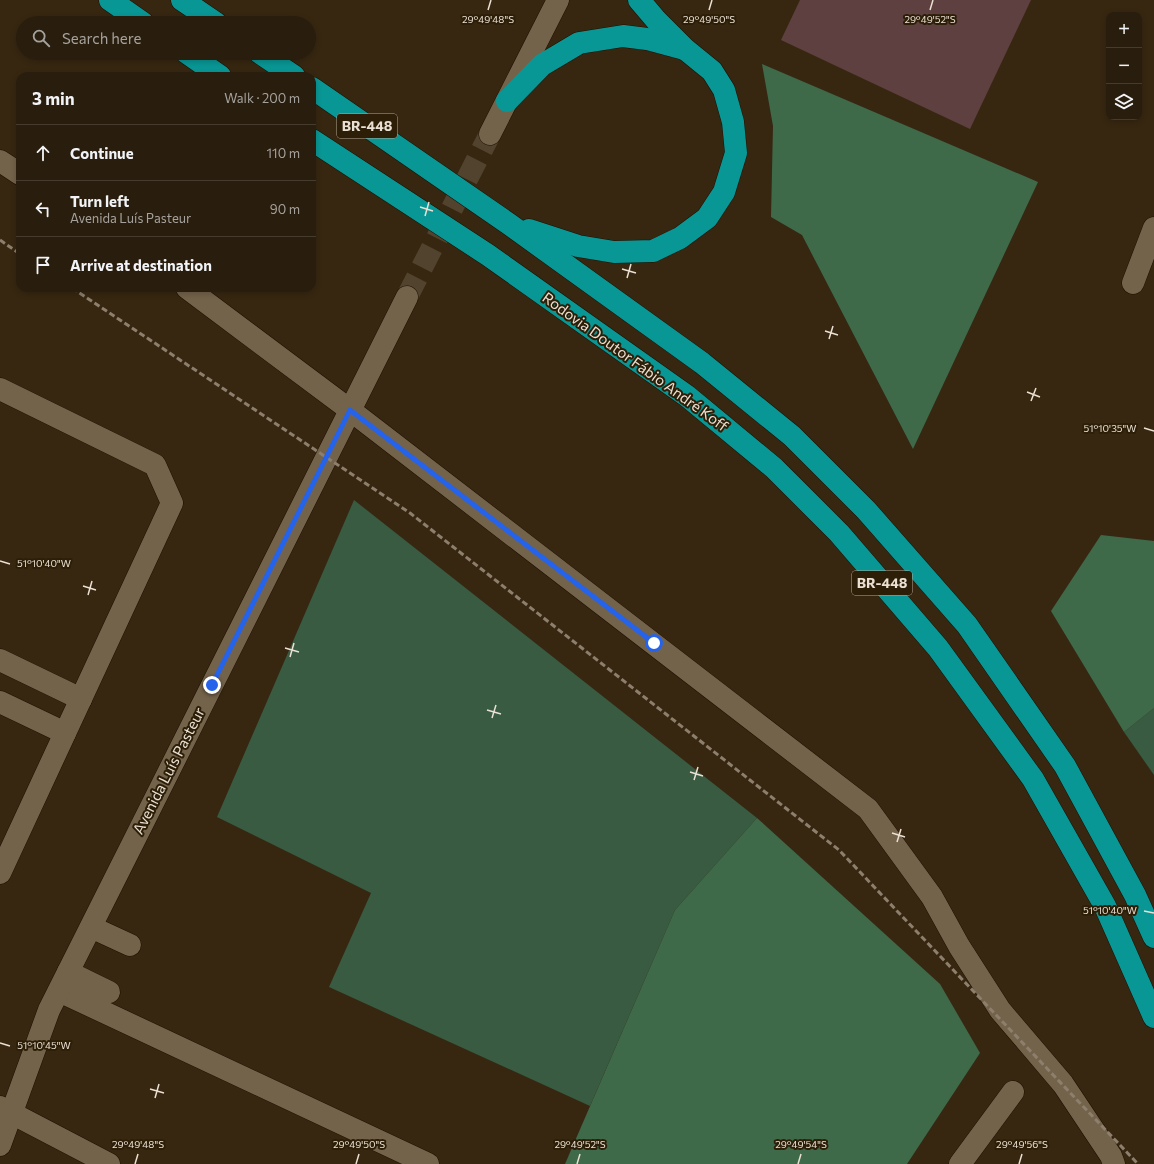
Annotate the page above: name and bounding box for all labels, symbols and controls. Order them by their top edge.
map controls [1106,12,1142,120]
button: + [1106,12,1142,48]
text: 29°49'48"S [462,13,514,25]
text: 29°49'50"S [683,13,735,25]
text: 29°49'52"S [904,13,956,25]
search box [16,16,316,60]
icon: search [30,27,52,49]
text: Search here [62,29,141,47]
button: − [1106,48,1142,84]
button: layers [1106,84,1142,120]
text: 3 min [32,88,75,109]
text: Walk · 200 m [224,90,300,106]
road number: BR-448 [337,114,397,138]
icon: ahead [32,142,54,164]
text: Continue [70,144,134,162]
text: 110 m [267,145,300,161]
text: Turn left [70,192,129,210]
icon: left [32,198,54,220]
text: 90 m [270,201,300,217]
text: Avenida Luís Pasteur [70,210,191,226]
icon: arrive [32,254,54,276]
text: Arrive at destination [70,256,212,274]
street label: Rodovia Doutor Fábio André Koff [539,288,732,435]
text: 51°10'35"W [1084,422,1137,434]
text: 51°10'40"W [17,557,71,569]
road number: BR-448 [852,571,912,595]
route start [645,634,663,652]
route end [203,676,221,694]
street label: Avenida Luís Pasteur [128,704,208,837]
text: 51°10'40"W [1083,904,1137,916]
text: 51°10'45"W [17,1039,71,1051]
text: 29°49'48"S [112,1138,164,1150]
text: 29°49'50"S [333,1138,385,1150]
text: 29°49'52"S [554,1138,606,1150]
text: 29°49'54"S [775,1138,827,1150]
text: 29°49'56"S [996,1138,1048,1150]

